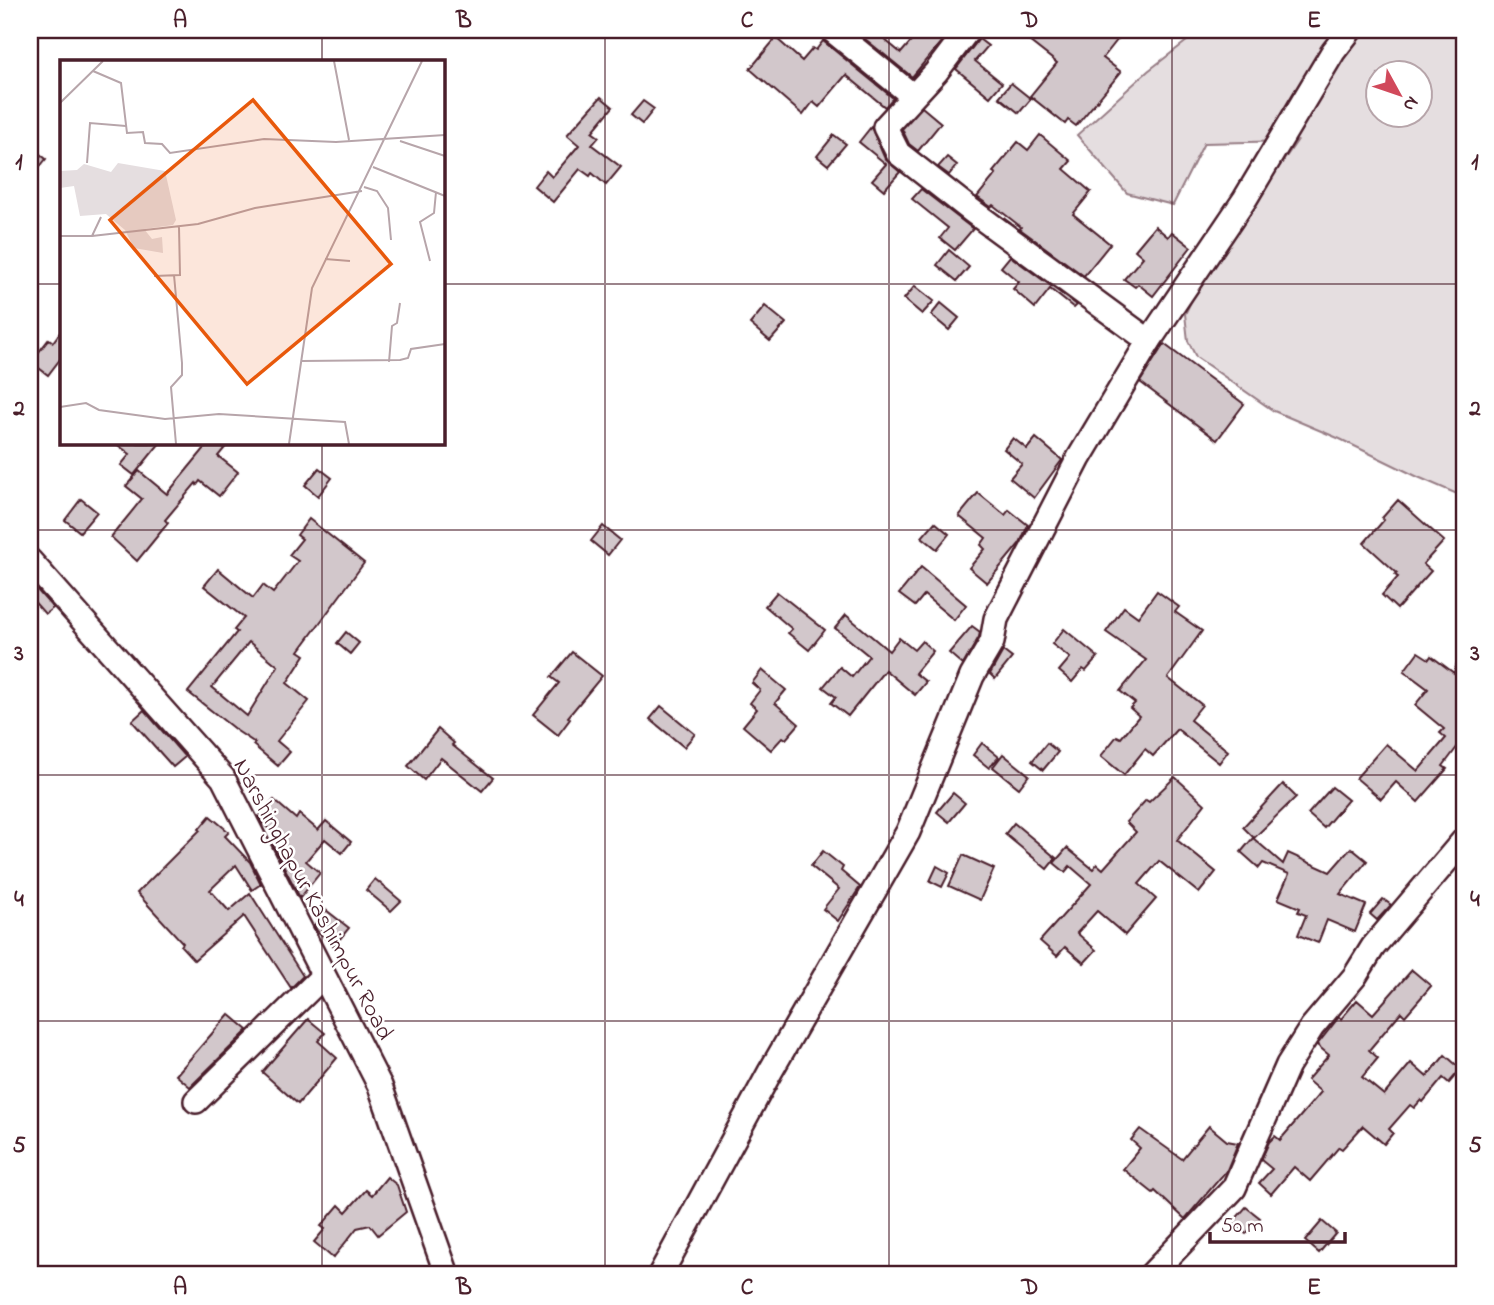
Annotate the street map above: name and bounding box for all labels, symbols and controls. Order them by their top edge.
text: A [173,5,187,38]
text: B [455,5,472,38]
text: C [741,5,754,38]
text: D [1021,5,1038,38]
text: E [1307,5,1321,38]
inset map [60,60,444,444]
north arrow [1364,60,1434,130]
text: N [1396,90,1425,117]
text: 1 [15,147,23,180]
text: 1 [1471,147,1479,180]
text: 2 [12,393,25,426]
text: 2 [1468,393,1481,426]
text: 3 [13,638,24,671]
text: 3 [1469,638,1480,671]
street label: Narshinghapur Kashimpur Road [223,753,401,1047]
text: 4 [14,884,24,917]
text: 4 [1470,884,1480,917]
text: 5 [12,1130,26,1163]
text: 5 [1468,1130,1482,1163]
scale bar [1210,1200,1345,1244]
text: 50 m [1221,1212,1264,1242]
text: A [173,1272,187,1305]
text: B [455,1272,472,1305]
text: C [741,1272,754,1305]
text: D [1021,1272,1038,1305]
text: E [1307,1272,1321,1305]

